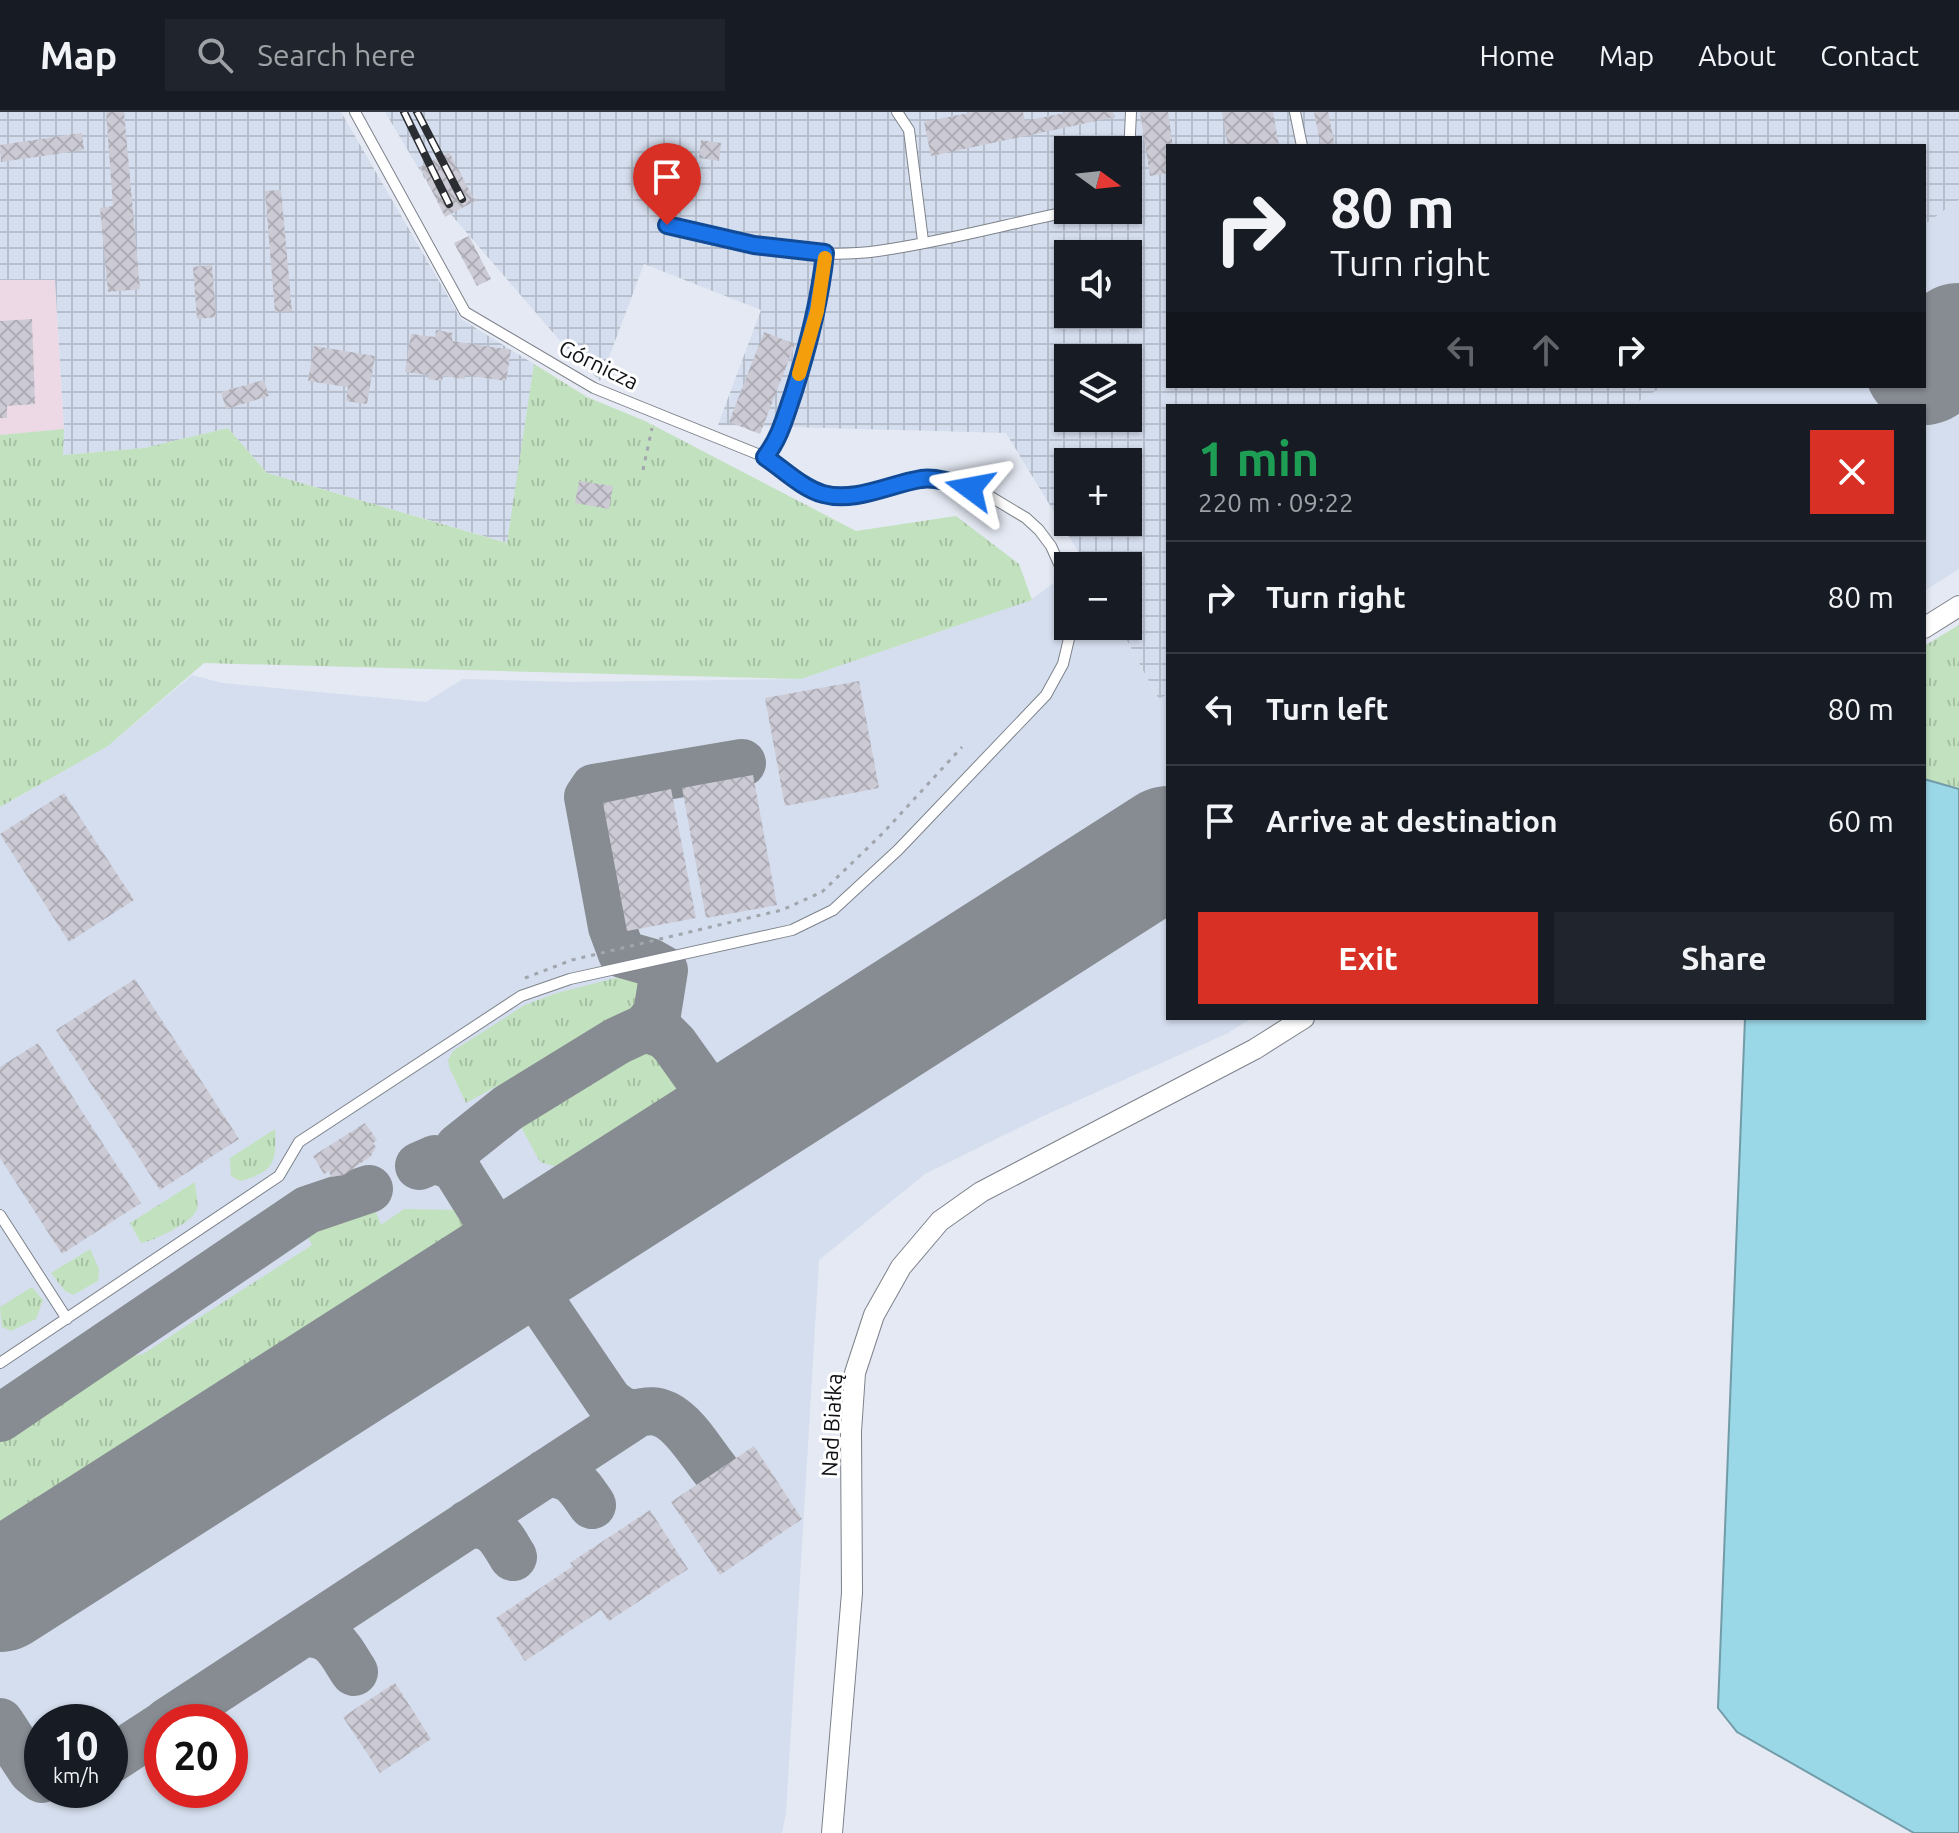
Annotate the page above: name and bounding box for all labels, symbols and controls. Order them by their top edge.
search box [165,19,725,91]
icon: search [193,33,237,77]
text: Map [40,34,117,76]
text: Search here [257,38,416,72]
text: Home [1480,40,1555,71]
text: Map [1599,40,1654,71]
text: About [1698,40,1776,71]
text: Contact [1820,40,1919,71]
north arrow [1054,136,1142,224]
map controls [1054,136,1142,640]
pin [633,143,701,225]
icon: arrive [645,155,689,199]
icon: right [1198,176,1302,280]
text: 80 m [1330,176,1455,239]
button: sound [1054,240,1142,328]
text: Turn right [1330,242,1490,283]
icon: left [1440,328,1484,372]
icon: ahead [1524,328,1568,372]
icon: right [1608,328,1652,372]
street label: Górnicza [555,334,643,394]
button: layers [1054,344,1142,432]
button: close [1810,430,1894,514]
text: 1 min [1198,431,1319,485]
position arrow [928,446,1012,530]
button: + [1054,448,1142,536]
text: 220 m · 09:22 [1198,488,1354,517]
button: − [1054,552,1142,640]
icon: right [1198,575,1242,619]
text: Turn right [1266,580,1406,614]
text: 80 m [1827,580,1894,614]
icon: left [1198,687,1242,731]
text: Turn left [1266,692,1388,726]
text: 80 m [1827,692,1894,726]
icon: arrive [1198,799,1242,843]
text: Arrive at destination [1266,804,1558,838]
text: 60 m [1827,804,1894,838]
button: Exit [1198,912,1538,1004]
button: Share [1554,912,1894,1004]
street label: Nad Białką [816,1373,846,1477]
speed limit sign: 20 [144,1704,248,1808]
text: 10 [53,1723,99,1768]
text: km/h [53,1764,99,1787]

